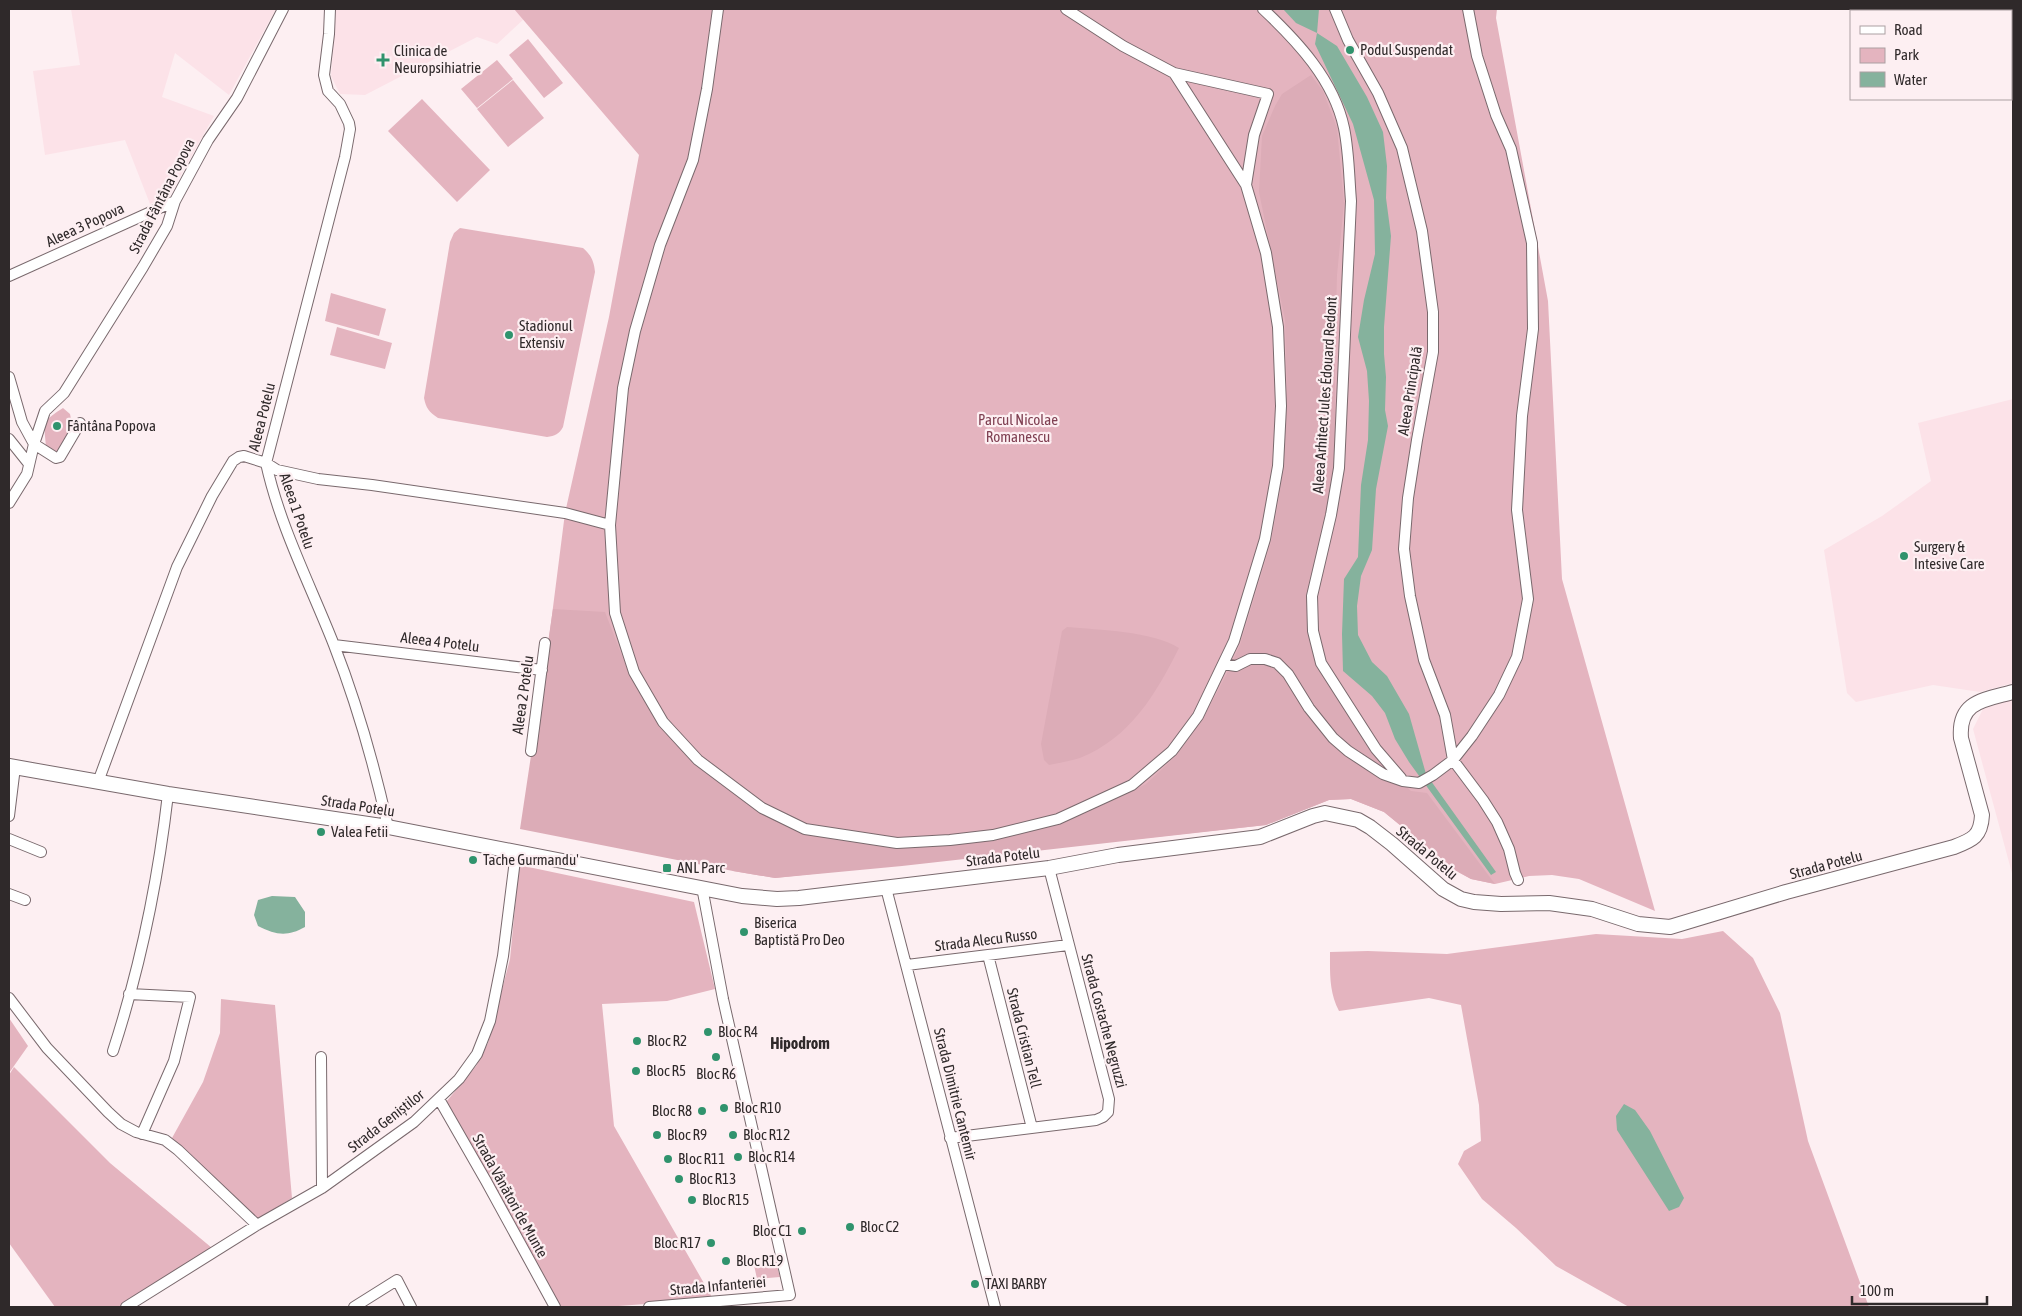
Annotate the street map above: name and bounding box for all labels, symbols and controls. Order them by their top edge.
legend [1850,10,2012,100]
text: Road [1894,21,1923,38]
place label: Podul Suspendat [1360,41,1453,58]
place label: Clinica de Neuropsihiatrie [394,42,481,76]
marker: Podul Suspendat [1344,44,1356,56]
text: Park [1894,46,1919,63]
marker: Clinica de Neuropsihiatrie [376,53,390,67]
text: Water [1894,71,1927,88]
street label: Strada Fântâna Popova [125,135,198,256]
street label: Aleea 3 Popova [43,199,127,250]
street label: Aleea Arhitect Jules Édouard Redont [1309,296,1340,494]
place label: Stadionul Extensiv [519,317,573,351]
marker: Stadionul Extensiv [503,329,515,341]
street label: Aleea Principală [1394,345,1425,437]
street label: Aleea Potelu [245,381,278,453]
park label: Parcul Nicolae Romanescu [978,411,1058,445]
place label: Fântâna Popova [67,417,156,434]
marker: Fântâna Popova [51,420,63,432]
street label: Aleea 1 Potelu [277,471,318,551]
place label: Surgery & Intesive Care [1914,538,1985,572]
marker: Surgery & Intesive Care [1898,550,1910,562]
street label: Aleea 4 Potelu [400,628,480,655]
street label: Aleea 2 Potelu [509,654,536,735]
street label: Strada Potelu [320,791,396,820]
street label: Strada Potelu [1393,822,1461,883]
place label: Valea Fetii [331,823,388,840]
marker: Valea Fetii [315,826,327,838]
street label: Strada Potelu [965,844,1041,869]
street label: Strada Potelu [1788,847,1864,882]
place label: Tache Gurmandu' [483,851,579,868]
marker: Tache Gurmandu' [467,854,479,866]
place label: ANL Parc [677,859,726,876]
marker: ANL Parc [661,862,673,874]
place label: Biserica Baptistă Pro Deo [754,914,845,948]
street label: Strada Alecu Russo [934,925,1038,954]
marker: Biserica Baptistă Pro Deo [738,926,750,938]
street label: Strada Costache Negruzzi [1078,952,1131,1090]
street label: Strada Cristian Tell [1004,986,1045,1090]
place label: Bloc R4 [718,1023,758,1040]
marker: Bloc R4 [702,1026,714,1038]
street label: Strada Dimitrie Cantemir [931,1026,980,1162]
place label: Bloc R2 [647,1032,687,1049]
district label: Hipodrom [770,1034,830,1052]
marker: Bloc R2 [631,1035,643,1047]
marker: Bloc R6 [710,1051,722,1063]
place label: Bloc R5 [646,1062,686,1079]
marker: Bloc R5 [630,1065,642,1077]
place label: Bloc R6 [696,1065,736,1082]
street label: Strada Geniștilor [344,1085,428,1156]
place label: Bloc R10 [734,1099,781,1116]
place label: Bloc R8 [652,1102,692,1119]
marker: Bloc R10 [718,1102,730,1114]
marker: Bloc R8 [696,1105,708,1117]
place label: Bloc R9 [667,1126,707,1143]
place label: Bloc R12 [743,1126,790,1143]
marker: Bloc R9 [651,1129,663,1141]
marker: Bloc R12 [727,1129,739,1141]
street label: Strada Vânători de Munte [469,1131,552,1261]
place label: Bloc R14 [748,1148,795,1165]
place label: Bloc R11 [678,1150,725,1167]
marker: Bloc R14 [732,1151,744,1163]
marker: Bloc R11 [662,1153,674,1165]
place label: Bloc R13 [689,1170,736,1187]
marker: Bloc R13 [673,1173,685,1185]
place label: Bloc R15 [702,1191,749,1208]
marker: Bloc R15 [686,1194,698,1206]
place label: Bloc C2 [860,1218,899,1235]
marker: Bloc C2 [844,1221,856,1233]
place label: Bloc C1 [753,1222,792,1239]
marker: Bloc C1 [796,1225,808,1237]
place label: Bloc R17 [654,1234,701,1251]
marker: Bloc R17 [705,1237,717,1249]
place label: Bloc R19 [736,1252,783,1269]
marker: Bloc R19 [720,1255,732,1267]
street label: Strada Infanteriei [669,1273,767,1298]
scale bar [1852,1274,1987,1306]
place label: TAXI BARBY [985,1275,1047,1292]
marker: TAXI BARBY [969,1278,981,1290]
text: 100 m [1860,1282,1894,1299]

